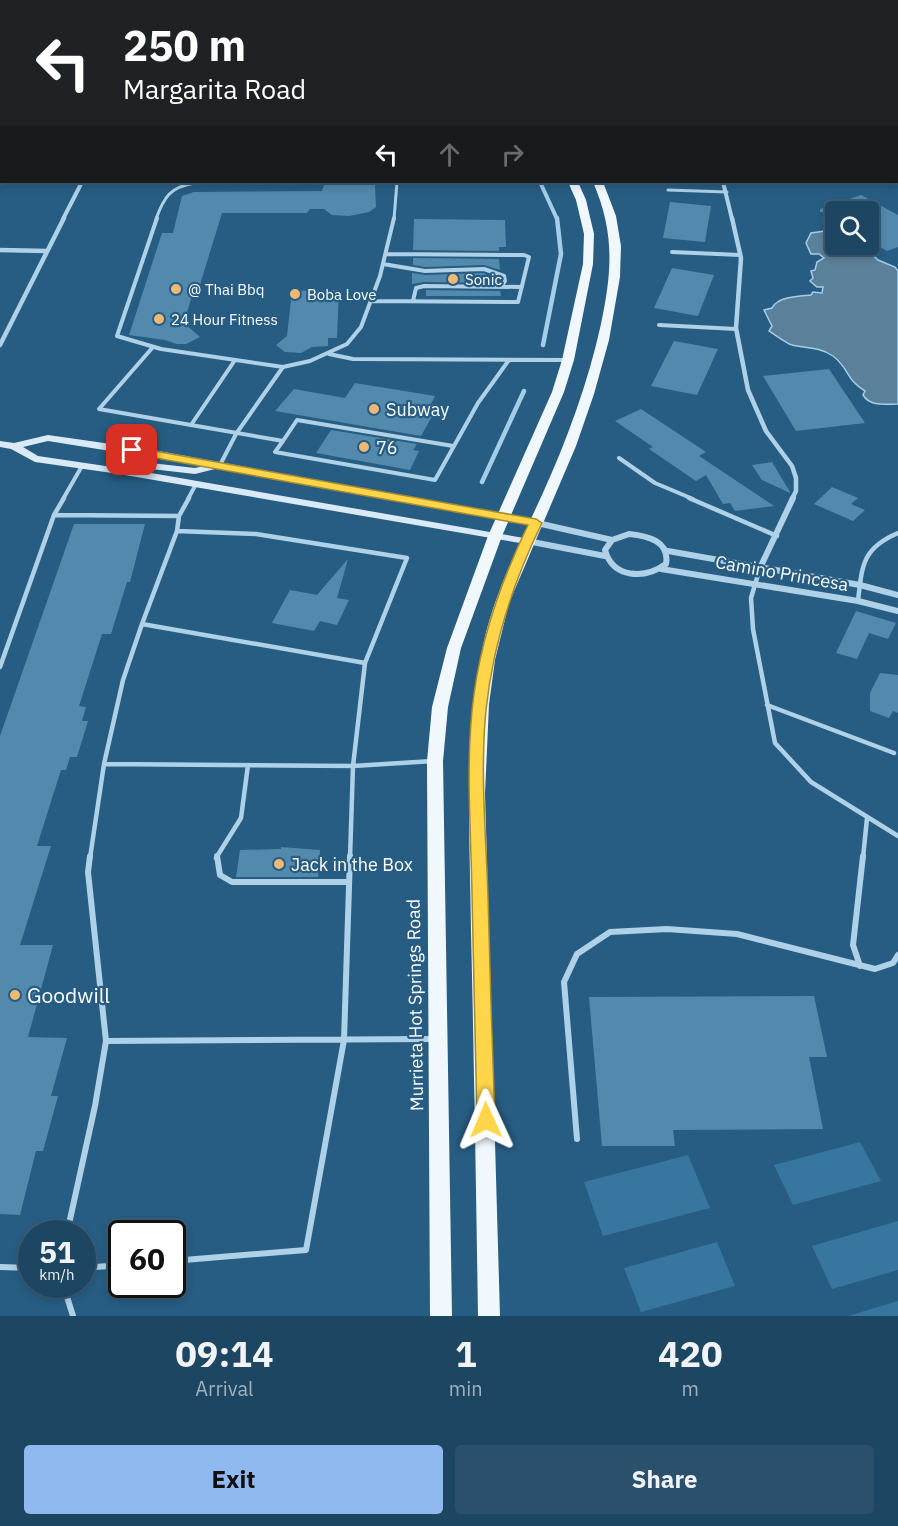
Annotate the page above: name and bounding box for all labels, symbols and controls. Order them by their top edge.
text: 250 m [123,18,246,73]
icon: left [24,24,102,102]
text: Margarita Road [123,71,306,106]
icon: left [370,138,403,171]
icon: ahead [433,138,466,171]
icon: right [496,138,529,171]
map controls [825,201,879,255]
button: search [825,201,879,255]
place label: Sonic [465,270,502,289]
marker: Sonic [446,272,460,286]
place label: @ Thai Bbq [188,280,265,299]
marker: @ Thai Bbq [169,282,183,296]
place label: Boba Love [307,285,377,304]
marker: Boba Love [288,287,302,301]
place label: 24 Hour Fitness [171,310,278,329]
marker: 24 Hour Fitness [152,312,166,326]
place label: Subway [386,398,449,421]
marker: Subway [367,402,381,416]
pin [106,424,157,475]
icon: arrive [115,433,148,466]
place label: 76 [376,436,398,459]
marker: 76 [357,440,371,454]
street label: Camino Princesa [714,550,851,596]
place label: Jack in the Box [291,853,413,876]
marker: Jack in the Box [272,857,286,871]
street label: Murrieta Hot Springs Road [402,899,428,1111]
place label: Goodwill [27,981,110,1009]
marker: Goodwill [8,988,22,1002]
position arrow [454,1088,518,1152]
speed limit sign: 60 [108,1220,186,1298]
text: 51 [39,1232,75,1271]
text: km/h [39,1265,75,1284]
text: 09:14 [175,1330,274,1377]
text: 1 [455,1330,477,1377]
text: 420 [658,1330,723,1377]
text: Arrival [195,1375,254,1402]
text: min [449,1375,483,1402]
text: m [682,1375,699,1402]
button: Exit [24,1445,443,1514]
button: Share [455,1445,874,1514]

